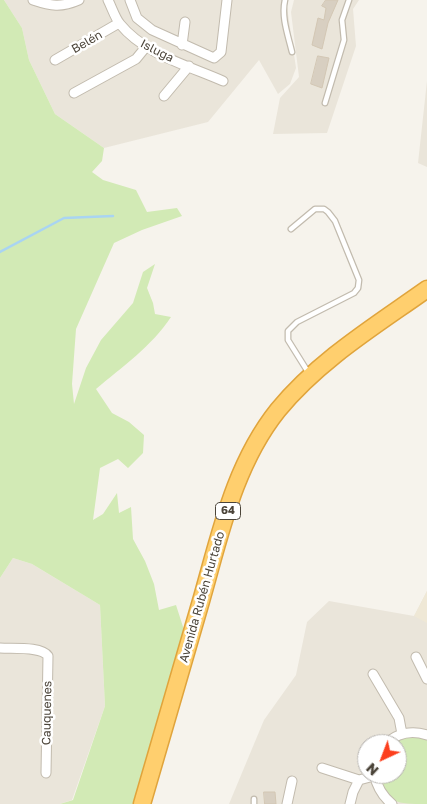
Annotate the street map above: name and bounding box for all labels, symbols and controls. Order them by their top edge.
street label: Belén [69,27,105,57]
street label: Isluga [138,37,176,65]
road number: 64 [216,502,240,520]
street label: Avenida Rubén Hurtado [176,530,228,664]
street label: Cauquenes [39,681,55,745]
north arrow [357,734,407,784]
text: N [362,760,382,779]

